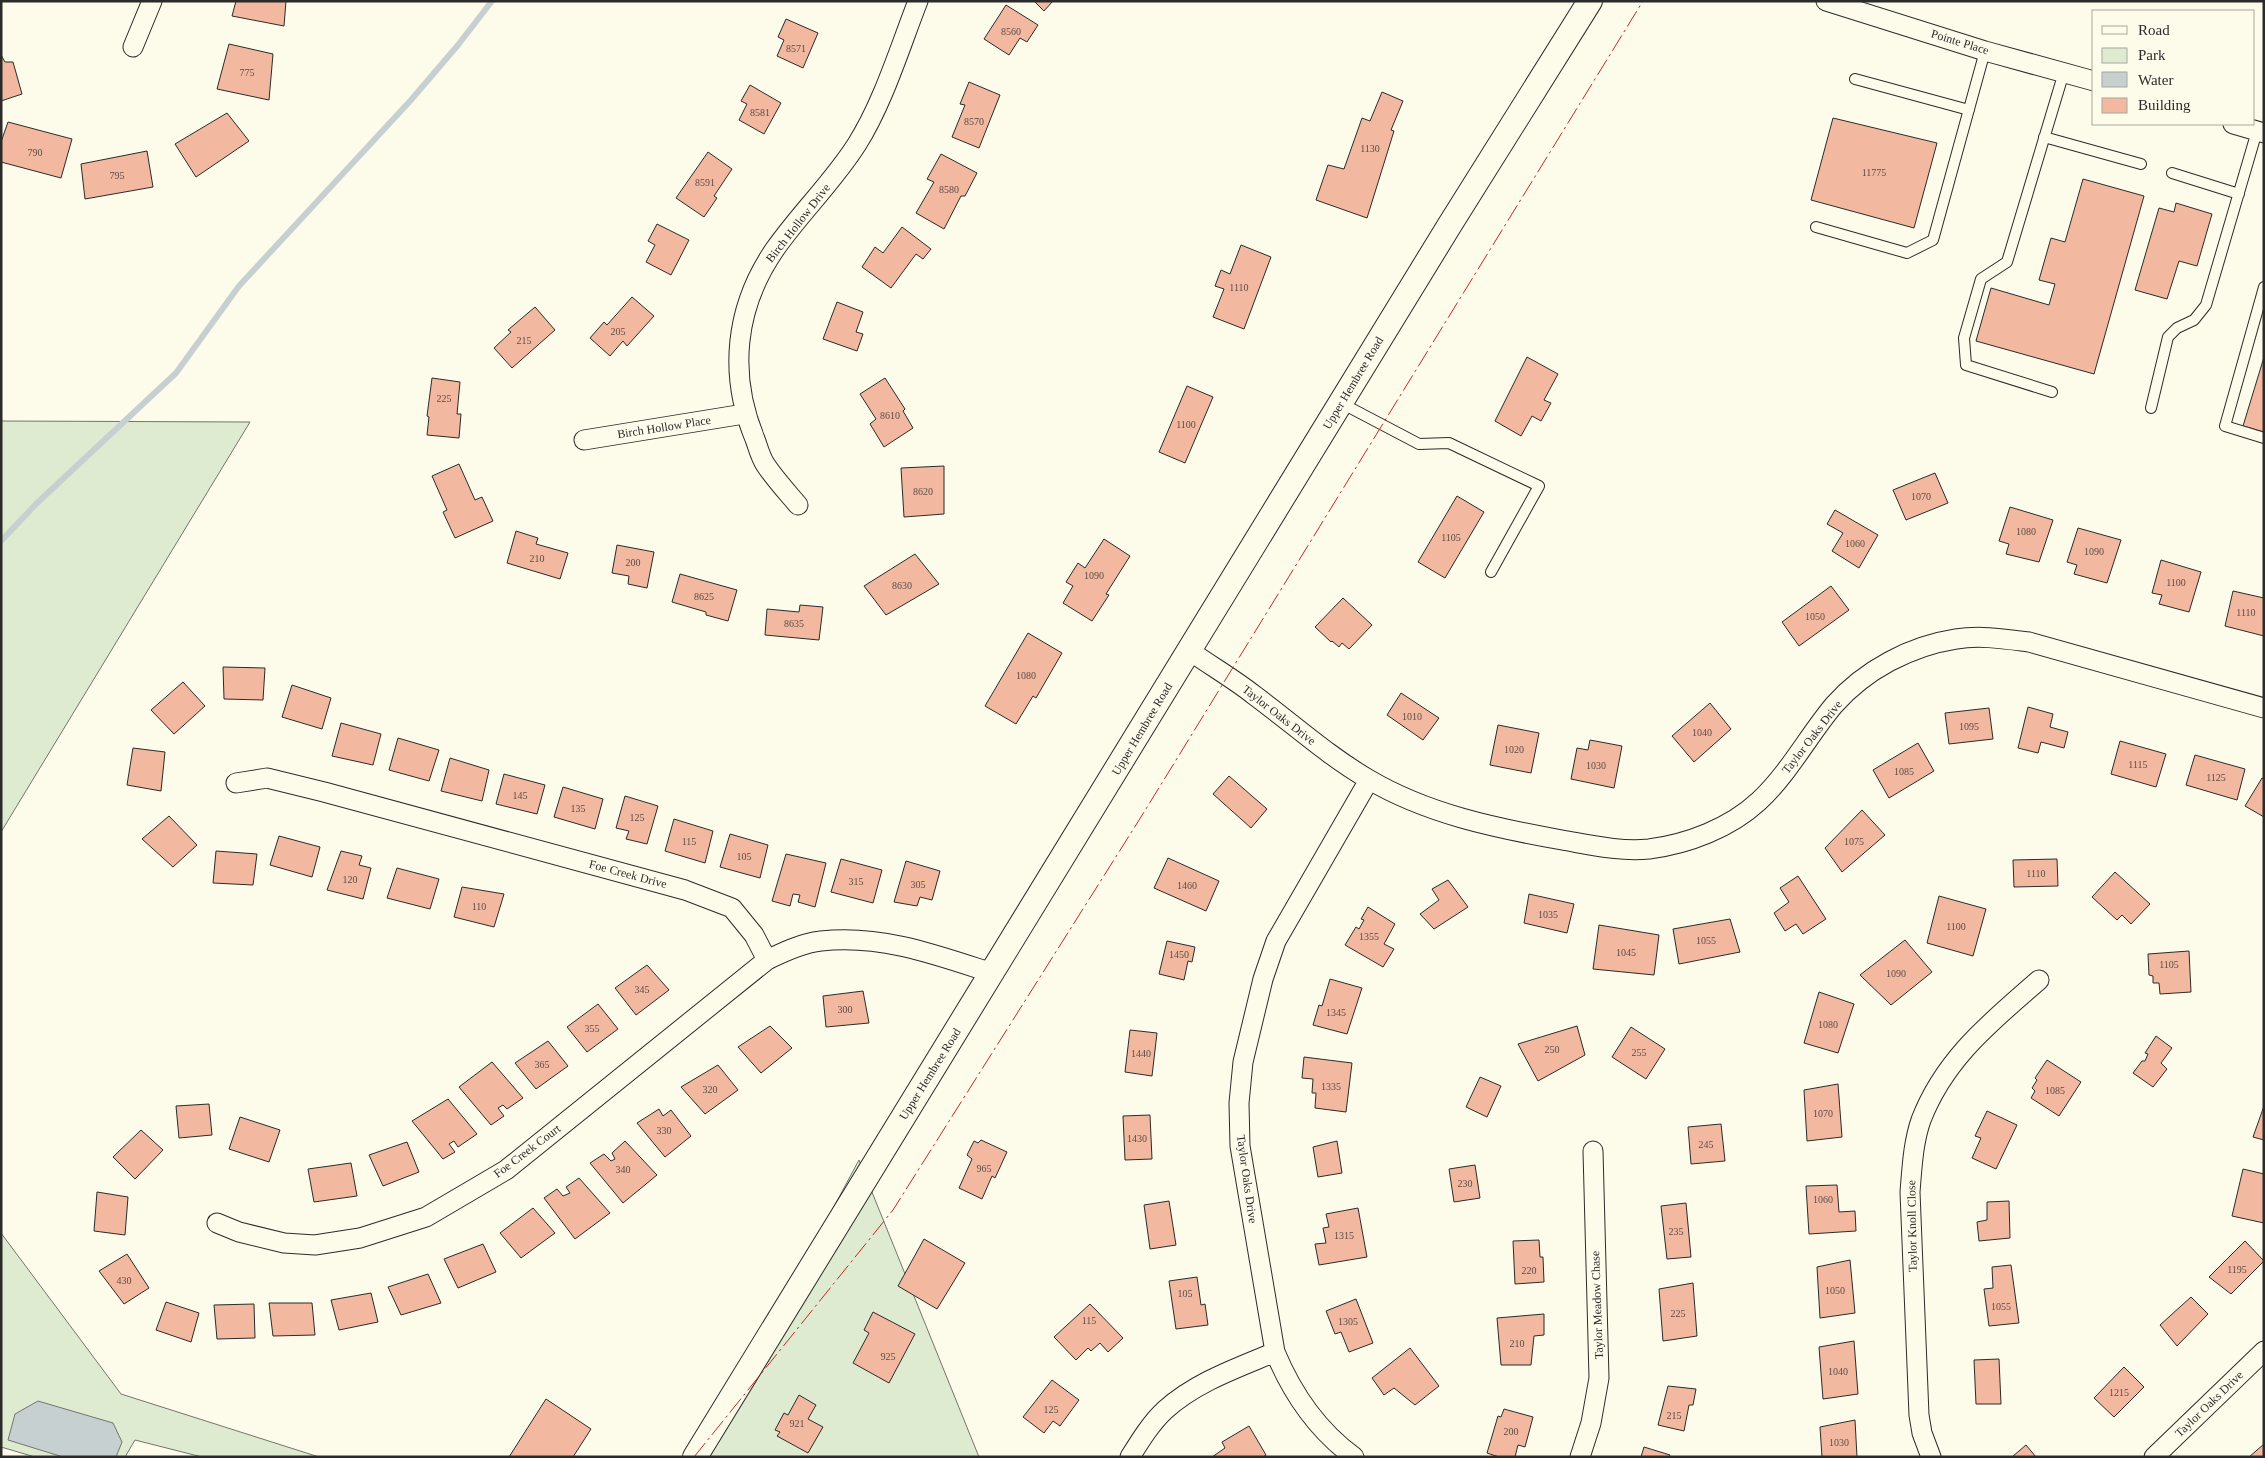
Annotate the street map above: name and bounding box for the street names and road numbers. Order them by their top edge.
street label: Pointe Place [1929,27,1991,57]
street label: Birch Hollow Drive [763,181,833,265]
street label: Upper Hembree Road [1320,334,1386,432]
street label: Birch Hollow Place [616,413,712,441]
street label: Upper Hembree Road [1109,680,1175,778]
street label: Taylor Oaks Drive [1240,682,1318,748]
street label: Taylor Oaks Drive [1779,698,1845,776]
street label: Foe Creek Drive [588,857,668,891]
street label: Upper Hembree Road [896,1026,964,1122]
street label: Foe Creek Court [491,1121,564,1181]
street label: Taylor Oaks Drive [1234,1134,1260,1224]
street label: Taylor Knoll Close [1904,1180,1920,1272]
street label: Taylor Meadow Chase [1588,1251,1606,1359]
street label: Taylor Oaks Drive [2172,1368,2246,1440]

